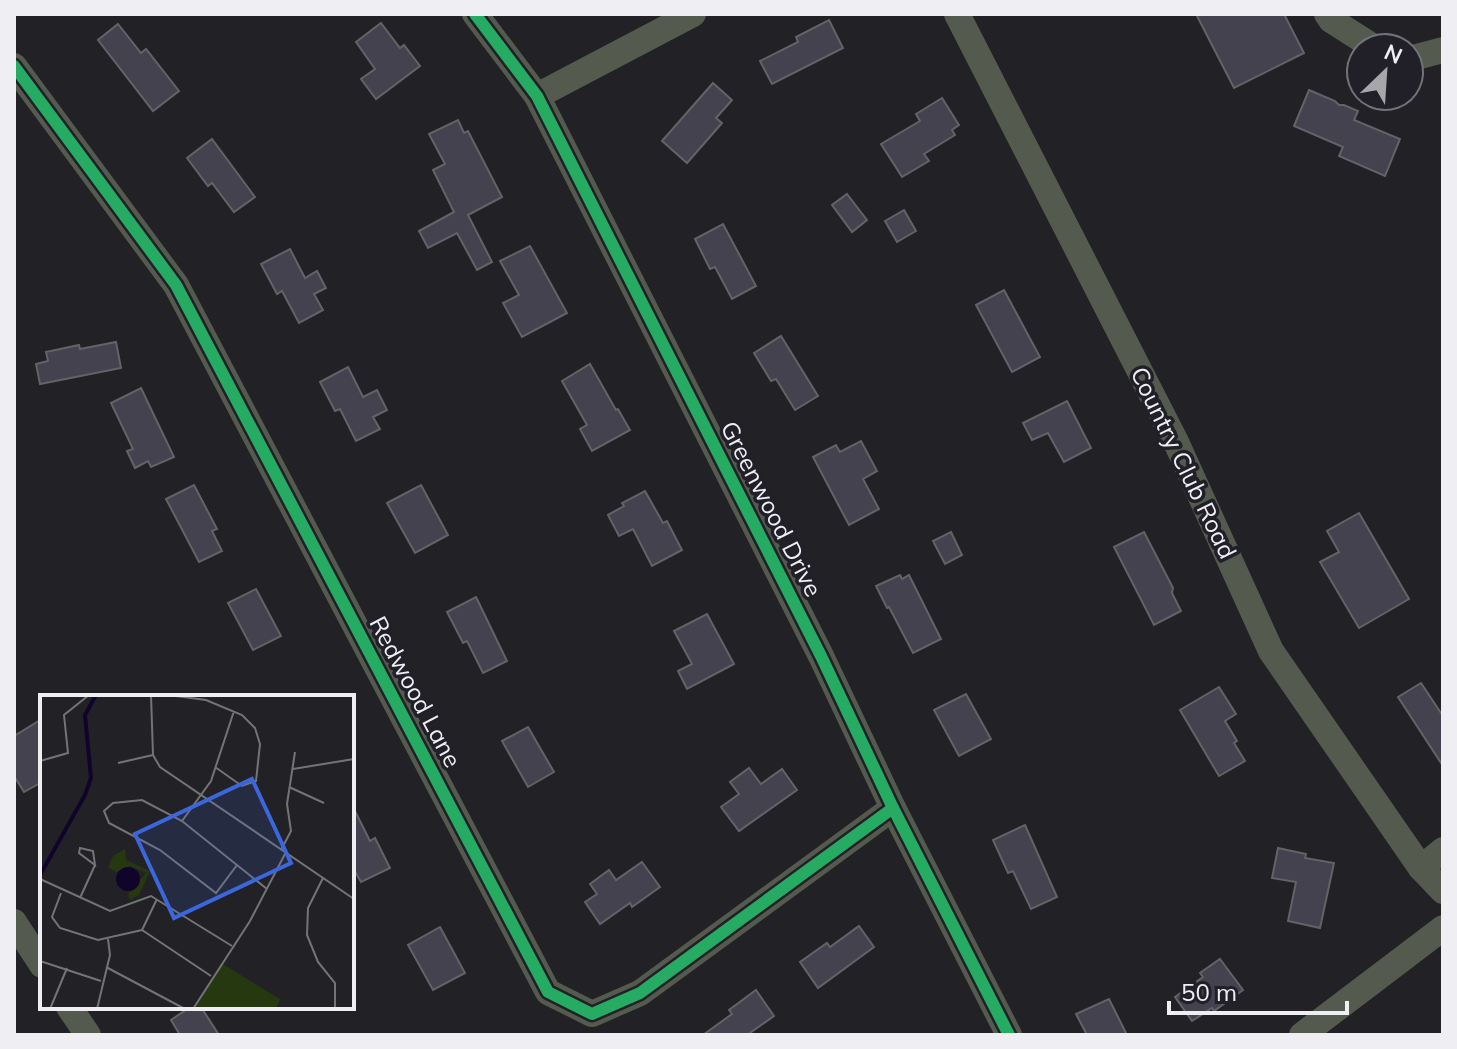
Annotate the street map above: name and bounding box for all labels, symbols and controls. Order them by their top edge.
north arrow [1345,32,1425,112]
text: N [1380,38,1407,70]
street label: Country Club Road [1124,362,1243,563]
street label: Greenwood Drive [715,416,829,601]
street label: Redwood Lane [363,611,468,772]
inset map [40,695,354,1009]
scale bar [1169,965,1347,1015]
text: 50 m [1181,977,1237,1007]

